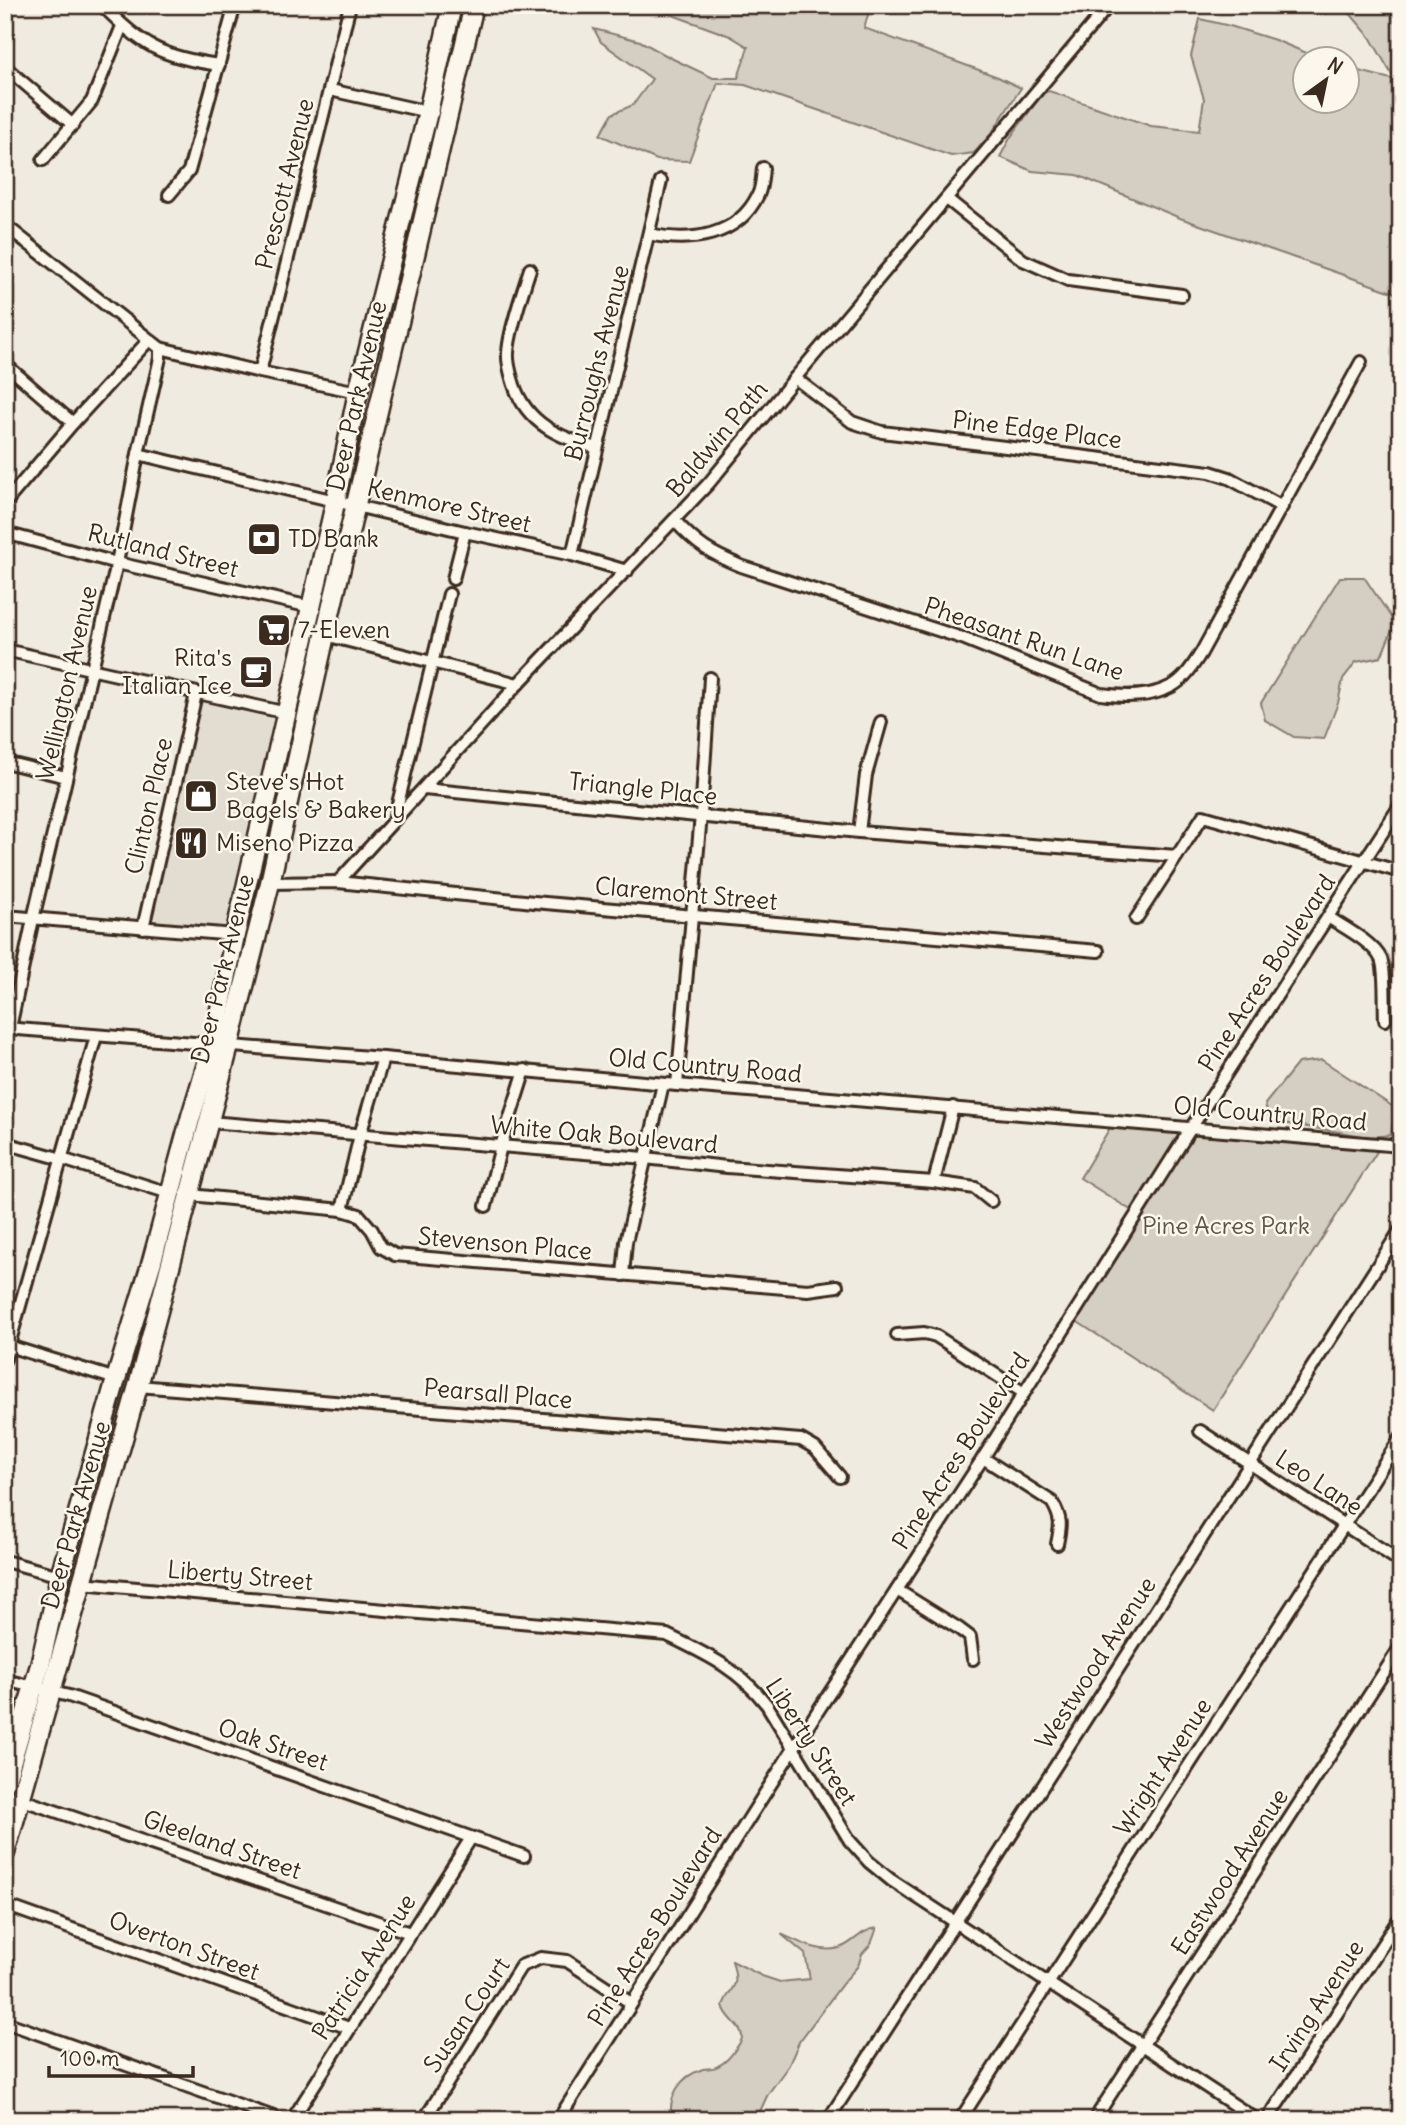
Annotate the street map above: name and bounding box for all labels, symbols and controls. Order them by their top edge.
north arrow [1290,46,1360,116]
text: N [1323,52,1347,79]
street label: Prescott Avenue [248,95,320,272]
street label: Burroughs Avenue [557,262,635,464]
street label: Deer Park Avenue [320,298,392,494]
street label: Baldwin Path [659,374,773,502]
street label: Pine Edge Place [951,404,1123,454]
street label: Kenmore Street [364,472,534,538]
street label: Rutland Street [85,517,242,583]
bank icon: TD Bank [245,520,283,558]
place label: TD Bank [288,523,379,553]
street label: Wellington Avenue [29,582,103,783]
street label: Pheasant Run Lane [921,590,1128,686]
supermarket icon: 7-Eleven [255,611,293,649]
place label: 7-Eleven [298,614,390,644]
place label: Rita's Italian Ice [122,642,232,700]
cafe icon: Rita's Italian Ice [237,653,275,691]
street label: Clinton Place [118,734,178,877]
street label: Triangle Place [567,765,719,811]
place label: Steve's Hot Bagels & Bakery [226,766,406,824]
shop icon: Steve's Hot Bagels & Bakery [182,777,220,815]
restaurant icon: Miseno Pizza [172,824,210,862]
place label: Miseno Pizza [216,827,354,857]
street label: Pine Acres Boulevard [1191,868,1341,1077]
street label: Claremont Street [594,870,779,916]
street label: Deer Park Avenue [184,871,260,1067]
street label: Old Country Road [607,1042,803,1088]
street label: Old Country Road [1172,1090,1368,1136]
street label: White Oak Boulevard [489,1109,719,1159]
park label: Pine Acres Park [1142,1210,1310,1240]
street label: Stevenson Place [417,1220,593,1266]
street label: Pine Acres Boulevard [885,1346,1035,1555]
street label: Pearsall Place [422,1372,574,1414]
street label: Deer Park Avenue [34,1417,116,1612]
street label: Leo Lane [1270,1443,1369,1521]
street label: Liberty Street [166,1554,314,1596]
street label: Westwood Avenue [1028,1571,1162,1754]
street label: Liberty Street [760,1672,864,1811]
street label: Wright Avenue [1107,1692,1218,1841]
street label: Oak Street [214,1711,332,1777]
street label: Eastwood Avenue [1164,1783,1294,1960]
street label: Gleeland Street [139,1803,305,1885]
street label: Pine Acres Boulevard [581,1821,728,2032]
street label: Patricia Avenue [305,1888,422,2045]
street label: Overton Street [105,1904,264,1986]
street label: Irving Avenue [1263,1934,1370,2077]
street label: Susan Court [417,1951,516,2078]
scale bar [49,2034,192,2078]
text: 100 m [60,2045,119,2072]

